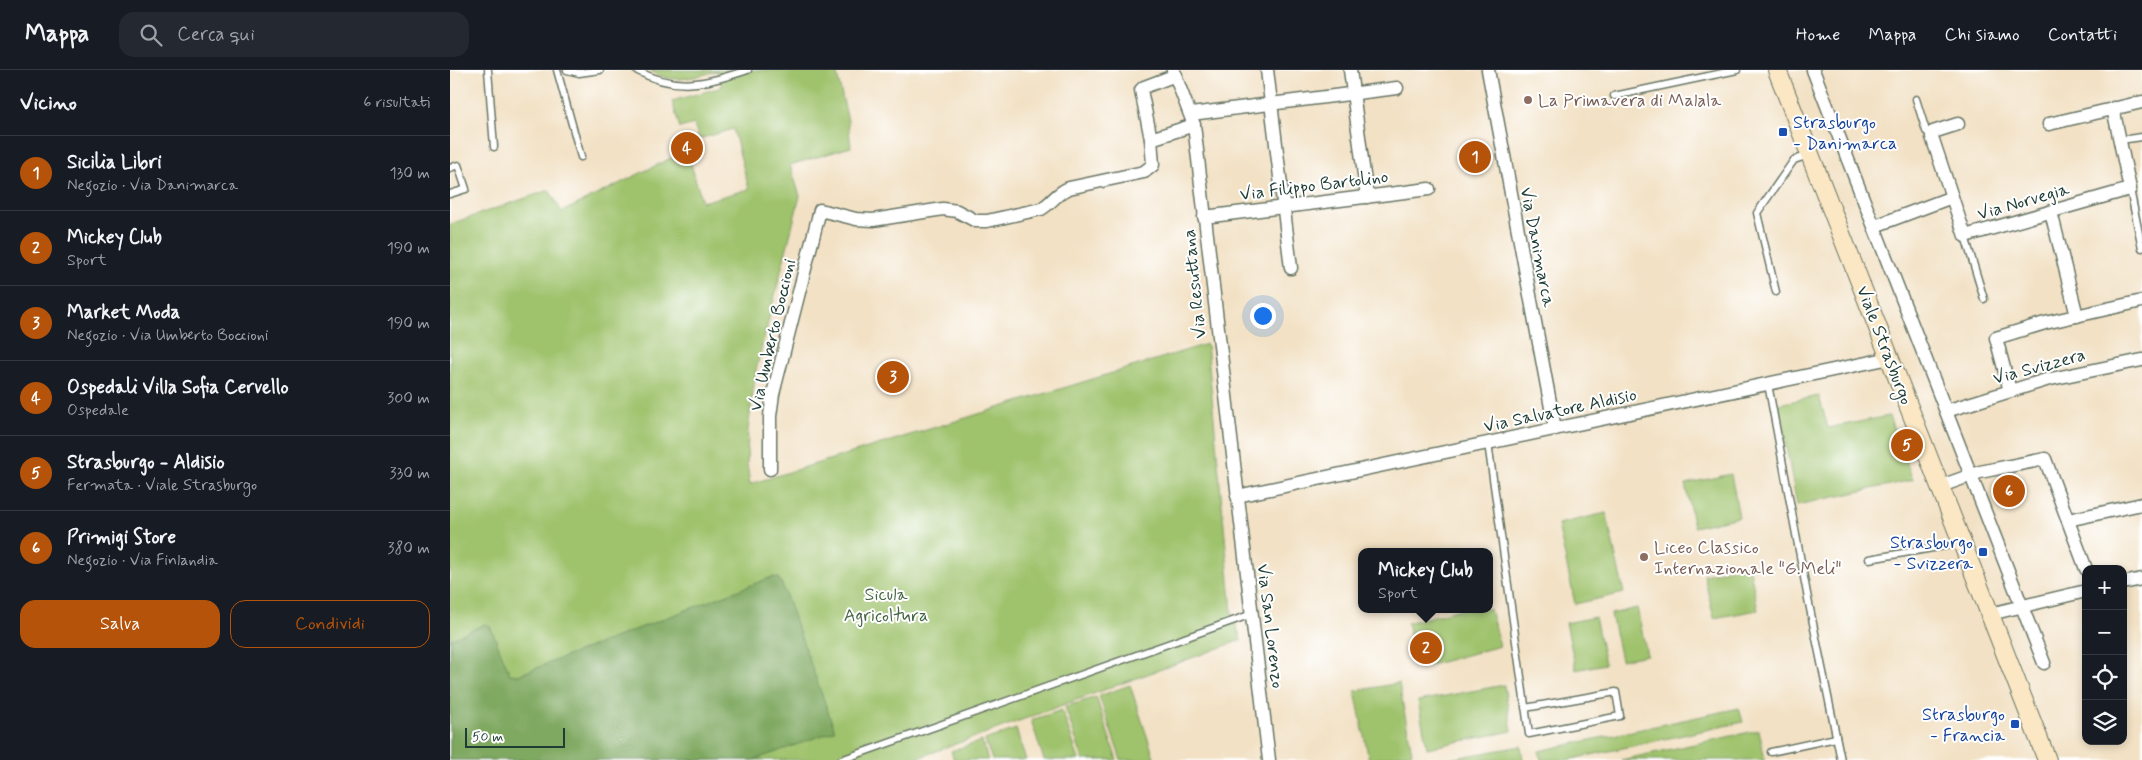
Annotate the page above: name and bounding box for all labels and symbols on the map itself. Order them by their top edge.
place label: La Primavera di Malala [1538,89,1722,113]
marker: La Primavera di Malala [1522,94,1534,106]
place label: Strasburgo - Danimarca [1793,111,1897,156]
marker: Strasburgo - Danimarca [1777,126,1789,138]
pin: 4 [671,129,703,167]
pin: 1 [1459,138,1491,176]
street label: Via Filippo Bartolino [1238,165,1390,207]
street label: Via Norvegia [1975,177,2072,227]
street label: Via Danimarca [1514,185,1560,309]
street label: Via Resuttana [1177,228,1213,340]
street label: Via Umberto Boccioni [744,257,802,414]
street label: Viale Strasburgo [1849,282,1918,409]
your location [1250,303,1276,329]
street label: Via Svizzera [1990,343,2088,391]
pin: 3 [877,358,909,396]
street label: Via Salvatore Aldisio [1482,383,1639,439]
pin: 5 [1891,426,1923,464]
pin: 6 [1993,472,2025,510]
place label: Strasburgo - Svizzera [1890,531,1973,576]
place label: Liceo Classico Internazionale "G.Meli" [1654,536,1842,581]
marker: Strasburgo - Svizzera [1977,546,1989,558]
marker: Liceo Classico Internazionale "G.Meli" [1638,551,1650,563]
street label: Via San Lorenzo [1250,562,1290,690]
park label: Sicula Agricoltura [844,583,928,628]
pin: 2 [1410,629,1442,667]
place label: Strasburgo - Francia [1922,703,2005,748]
marker: Strasburgo - Francia [2009,718,2021,730]
scale bar [465,725,565,748]

